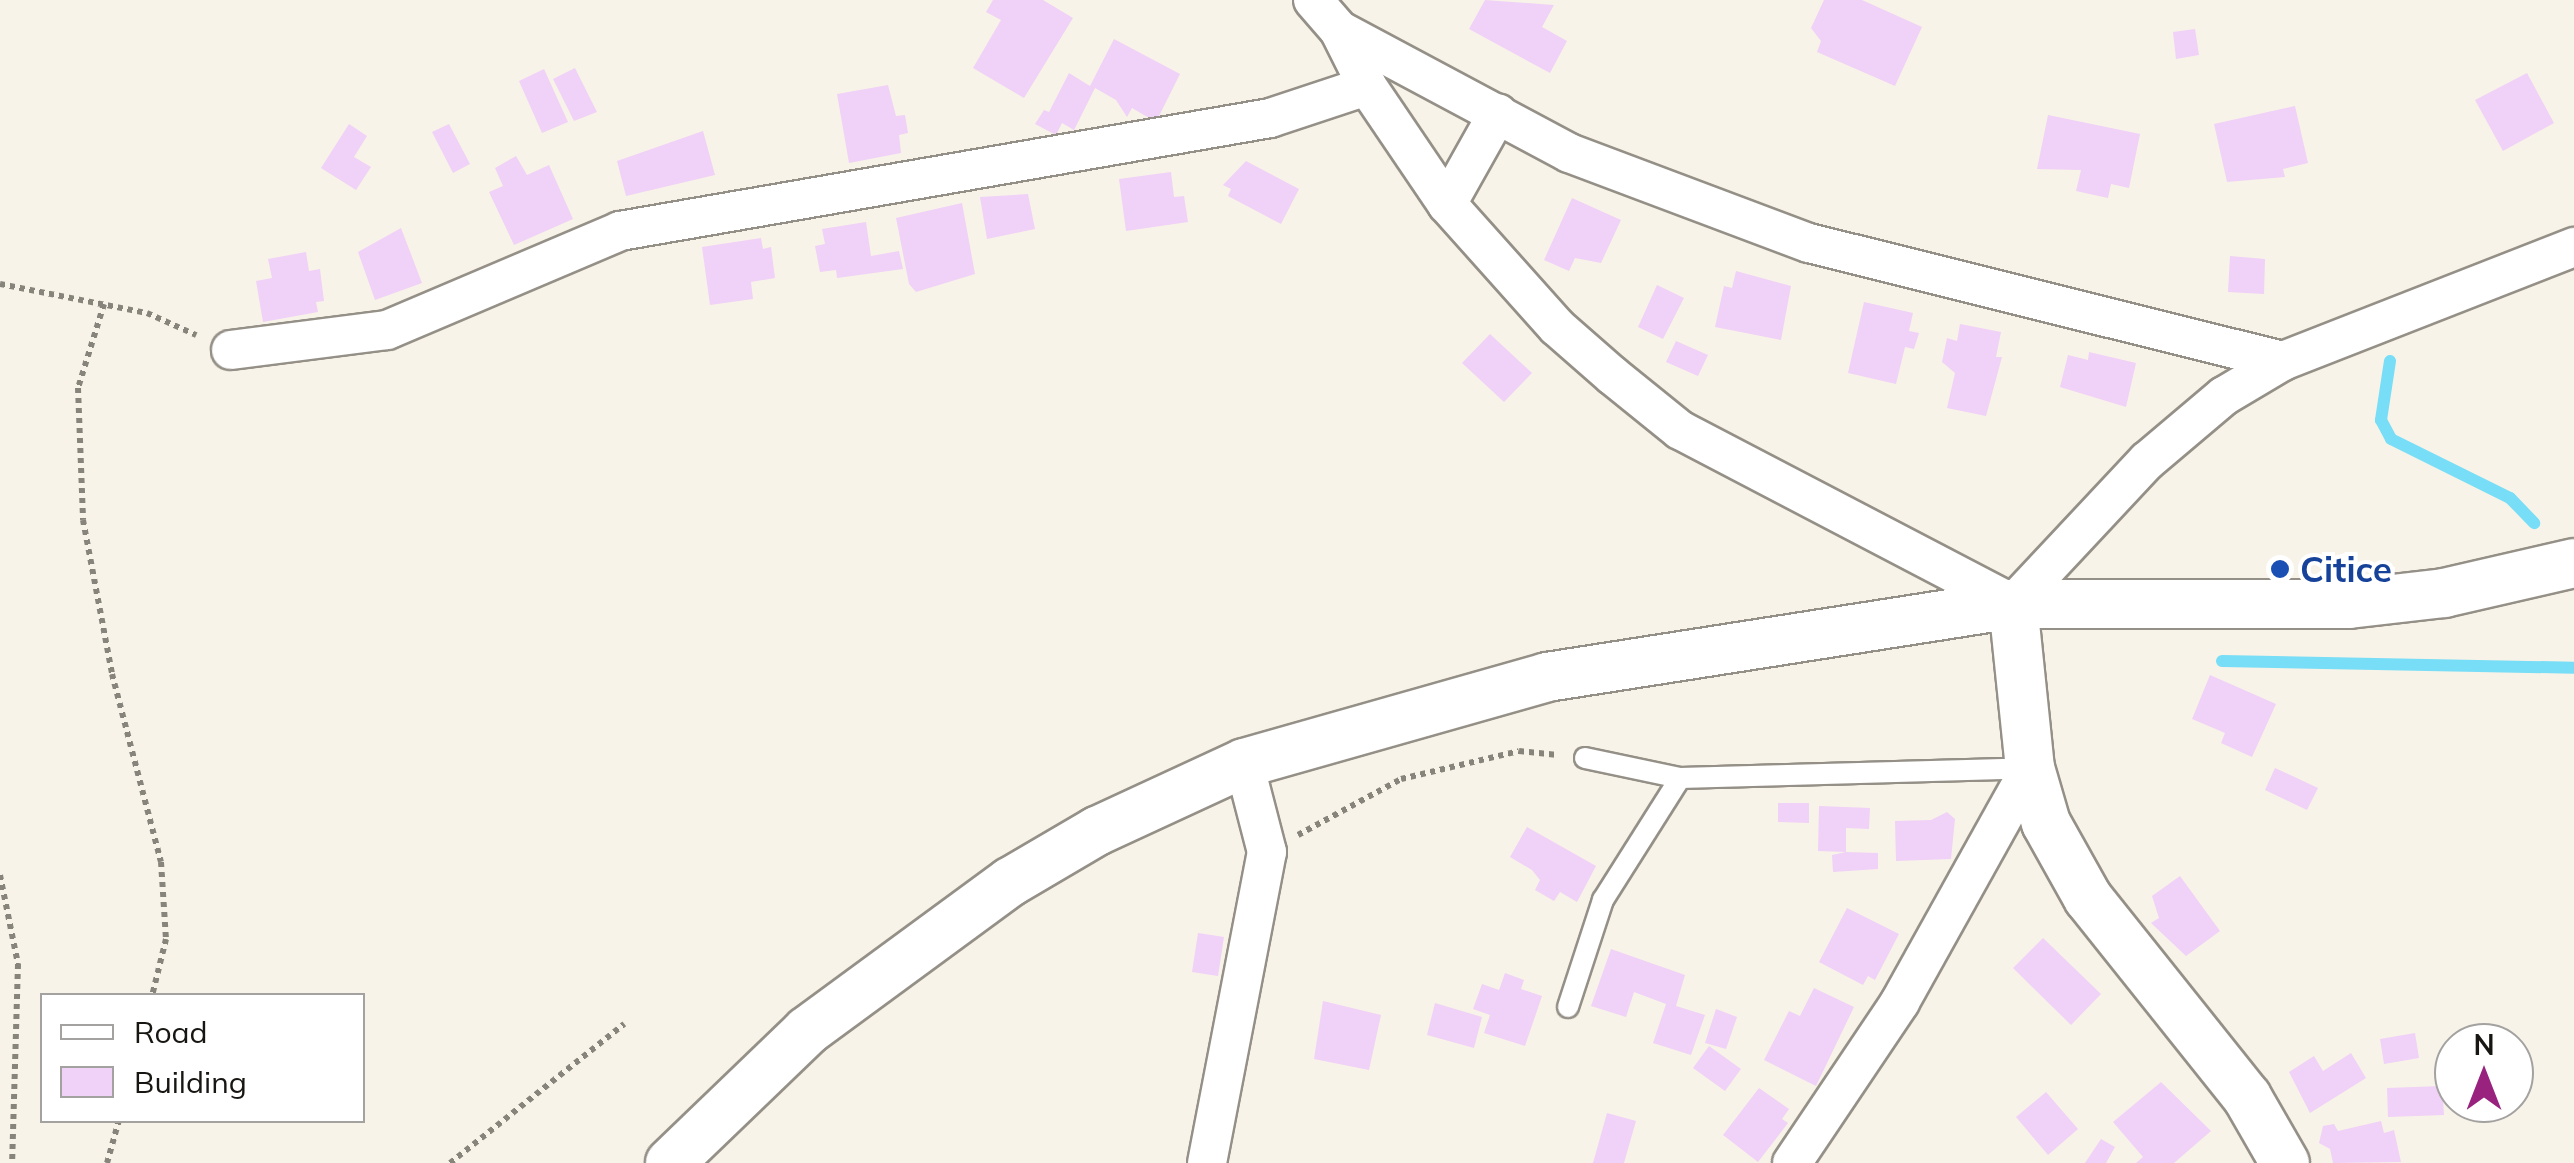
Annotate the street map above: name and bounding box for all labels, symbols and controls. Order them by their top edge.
place label: Citice [2300,548,2392,590]
marker: Citice [2269,558,2291,580]
legend [40,993,365,1123]
text: Road [134,1013,208,1051]
north arrow [2434,1023,2534,1123]
text: N [2473,1027,2495,1062]
text: Building [134,1063,247,1101]

